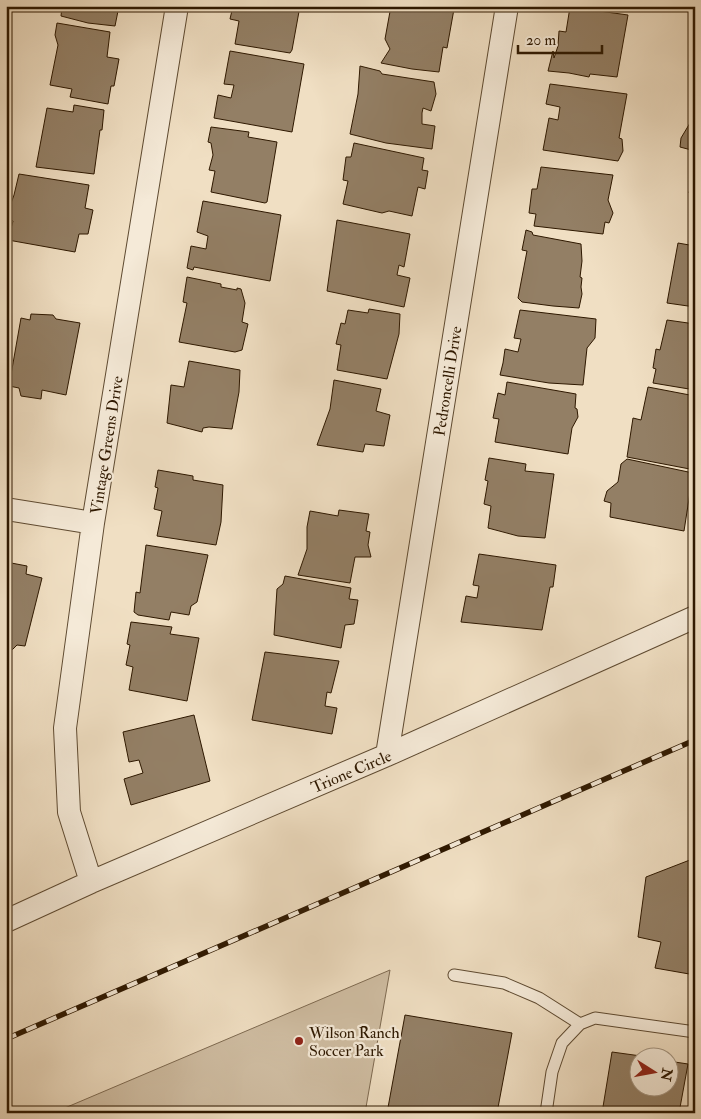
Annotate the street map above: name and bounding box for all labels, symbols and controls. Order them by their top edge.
scale bar [518,22,602,54]
text: 20 m [526,31,556,50]
street label: Pedroncelli Drive [429,325,467,437]
street label: Vintage Greens Drive [86,374,128,516]
street label: Trione Circle [308,746,395,798]
place label: Wilson Ranch Soccer Park [308,1023,400,1061]
marker: Wilson Ranch Soccer Park [293,1035,305,1047]
north arrow [628,1046,678,1096]
text: N [657,1066,676,1083]

